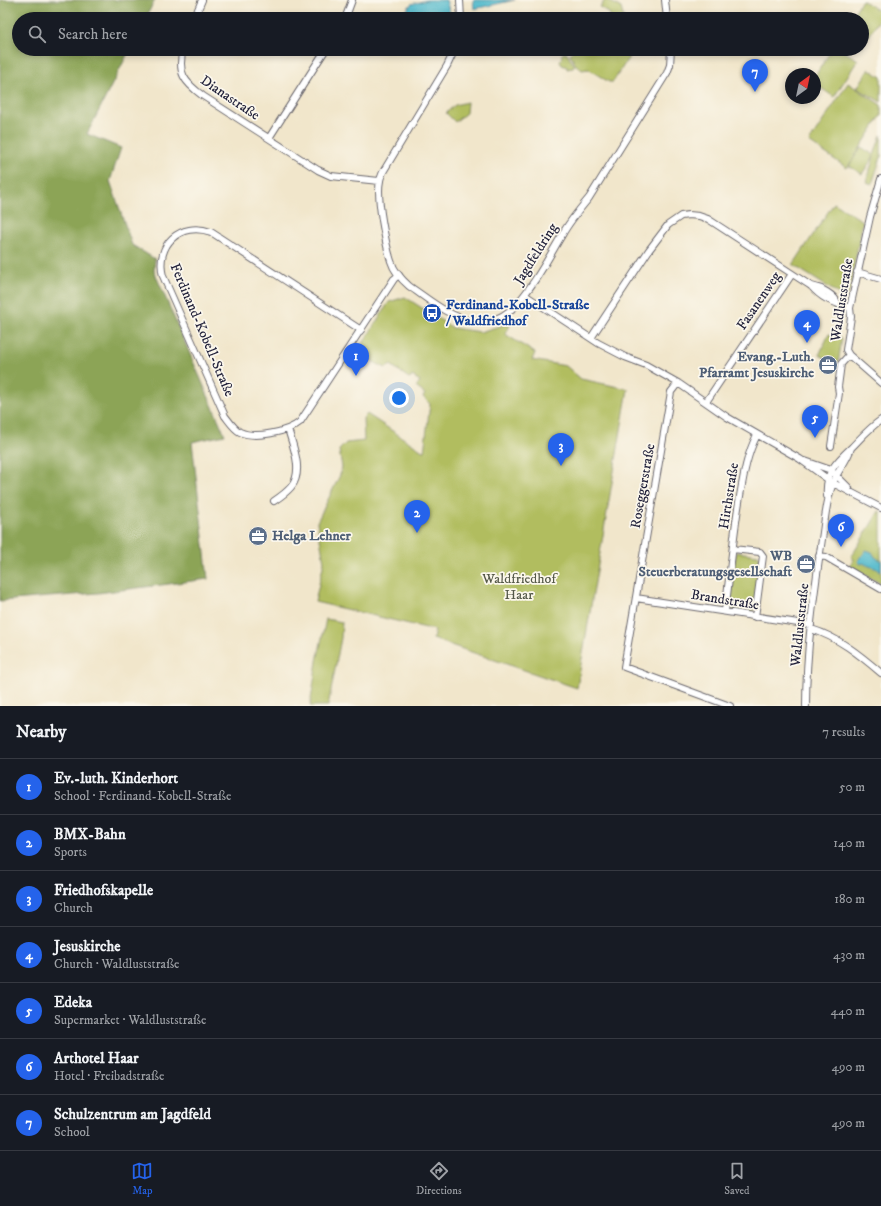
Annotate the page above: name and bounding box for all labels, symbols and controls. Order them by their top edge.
search box [12,12,869,56]
icon: search [26,23,48,45]
text: Search here [58,25,127,44]
pin: 7 [742,59,768,92]
north arrow [785,68,821,104]
street label: Dianastraße [197,72,263,125]
street label: Jagdfeldring [509,220,562,290]
street label: Waldluststraße [826,257,857,344]
street label: Ferdinand-Kobell-Straße [166,261,238,400]
street label: Fasanenweg [733,268,785,334]
place label: Ferdinand-Kobell-Straße / Waldfriedhof [445,296,589,330]
bus stop icon: Ferdinand-Kobell-Straße / Waldfriedhof [421,302,443,324]
pin: 4 [794,310,820,343]
pin: 1 [343,343,369,376]
place label: Evang.-Luth. Pfarramt Jesuskirche [699,348,814,382]
office icon: Evang.-Luth. Pfarramt Jesuskirche [817,354,839,376]
your location [389,388,409,408]
pin: 5 [802,405,828,438]
pin: 3 [548,433,574,466]
street label: Roseggerstraße [627,442,659,530]
street label: Hirthstraße [715,461,743,530]
pin: 2 [404,500,430,533]
pin: 6 [828,514,854,547]
office icon: Helga Lehner [247,525,269,547]
place label: Helga Lehner [272,527,352,545]
place label: WB Steuerberatungsgesellschaft [639,547,793,581]
office icon: WB Steuerberatungsgesellschaft [795,553,817,575]
park label: Waldfriedhof Haar [481,570,558,604]
street label: Waldluststraße [787,582,813,669]
street label: Brandstraße [690,586,761,614]
text: Nearby [16,721,66,743]
text: 7 results [822,724,865,740]
text: Ev.-luth. Kinderhort [54,769,178,788]
text: 1 [27,779,31,795]
text: 50 m [839,779,865,795]
text: School · Ferdinand-Kobell-Straße [54,788,231,804]
text: BMX-Bahn [54,825,126,844]
text: 2 [26,835,32,851]
text: 140 m [833,835,865,851]
text: Sports [54,844,87,860]
text: Friedhofskapelle [54,881,153,900]
text: 3 [27,891,31,907]
text: 180 m [834,891,865,907]
text: Church [54,900,93,916]
text: Jesuskirche [54,937,121,956]
text: 4 [25,947,33,963]
text: 430 m [833,947,865,963]
text: Church · Waldluststraße [54,956,179,972]
text: Edeka [54,993,92,1012]
text: 5 [26,1003,32,1019]
text: 440 m [830,1003,865,1019]
text: Supermarket · Waldluststraße [54,1012,206,1028]
text: Arthotel Haar [54,1049,139,1068]
text: 6 [26,1059,32,1075]
text: 490 m [831,1059,865,1075]
text: Hotel · Freibadstraße [54,1068,164,1084]
text: Schulzentrum am Jagdfeld [54,1105,211,1124]
text: 7 [26,1115,32,1131]
text: 490 m [831,1115,865,1131]
text: School [54,1124,90,1140]
tab: Map [131,1160,153,1198]
tab: Directions [416,1160,462,1198]
tab: Saved [724,1160,750,1198]

